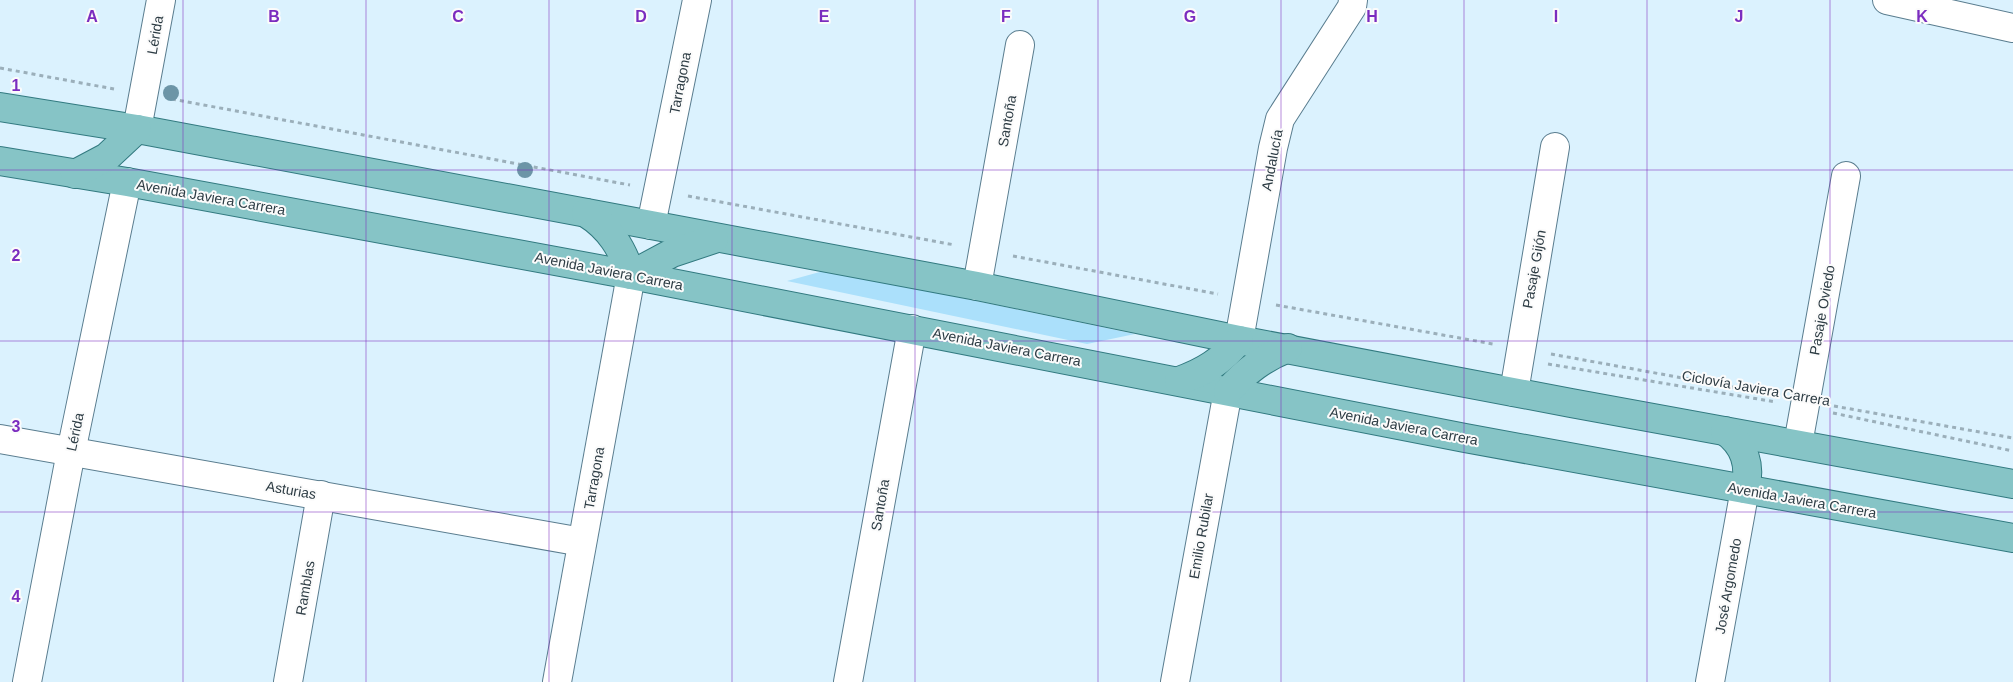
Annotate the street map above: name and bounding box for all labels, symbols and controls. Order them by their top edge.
text: A [86,8,98,25]
text: B [268,8,280,25]
text: C [452,8,464,25]
text: D [635,8,647,25]
text: E [819,8,830,25]
text: F [1001,8,1011,25]
text: G [1184,8,1196,25]
text: H [1366,8,1378,25]
text: I [1554,8,1558,25]
text: J [1735,8,1743,25]
text: K [1916,8,1928,25]
street label: Lérida [144,14,166,56]
street label: Tarragona [666,50,694,115]
text: 1 [12,77,21,94]
street label: Santoña [995,94,1019,148]
street label: Andalucía [1258,128,1286,192]
street label: Avenida Javiera Carrera [135,176,287,218]
street label: Pasaje Gijón [1519,229,1549,309]
text: 2 [12,247,21,264]
street label: Avenida Javiera Carrera [533,249,685,293]
street label: Pasaje Oviedo [1806,264,1838,356]
street label: Avenida Javiera Carrera [931,325,1083,369]
street label: Ciclovía Javiera Carrera [1681,367,1832,409]
street label: Avenida Javiera Carrera [1328,404,1480,448]
street label: Lérida [63,411,87,453]
text: 3 [12,418,21,435]
street label: Tarragona [581,445,607,510]
street label: Asturias [265,478,317,502]
street label: Santoña [868,478,892,532]
street label: Avenida Javiera Carrera [1726,479,1878,521]
street label: Emilio Rubilar [1186,492,1216,580]
street label: José Argomedo [1712,537,1744,635]
street label: Ramblas [292,559,318,617]
text: 4 [12,588,21,605]

